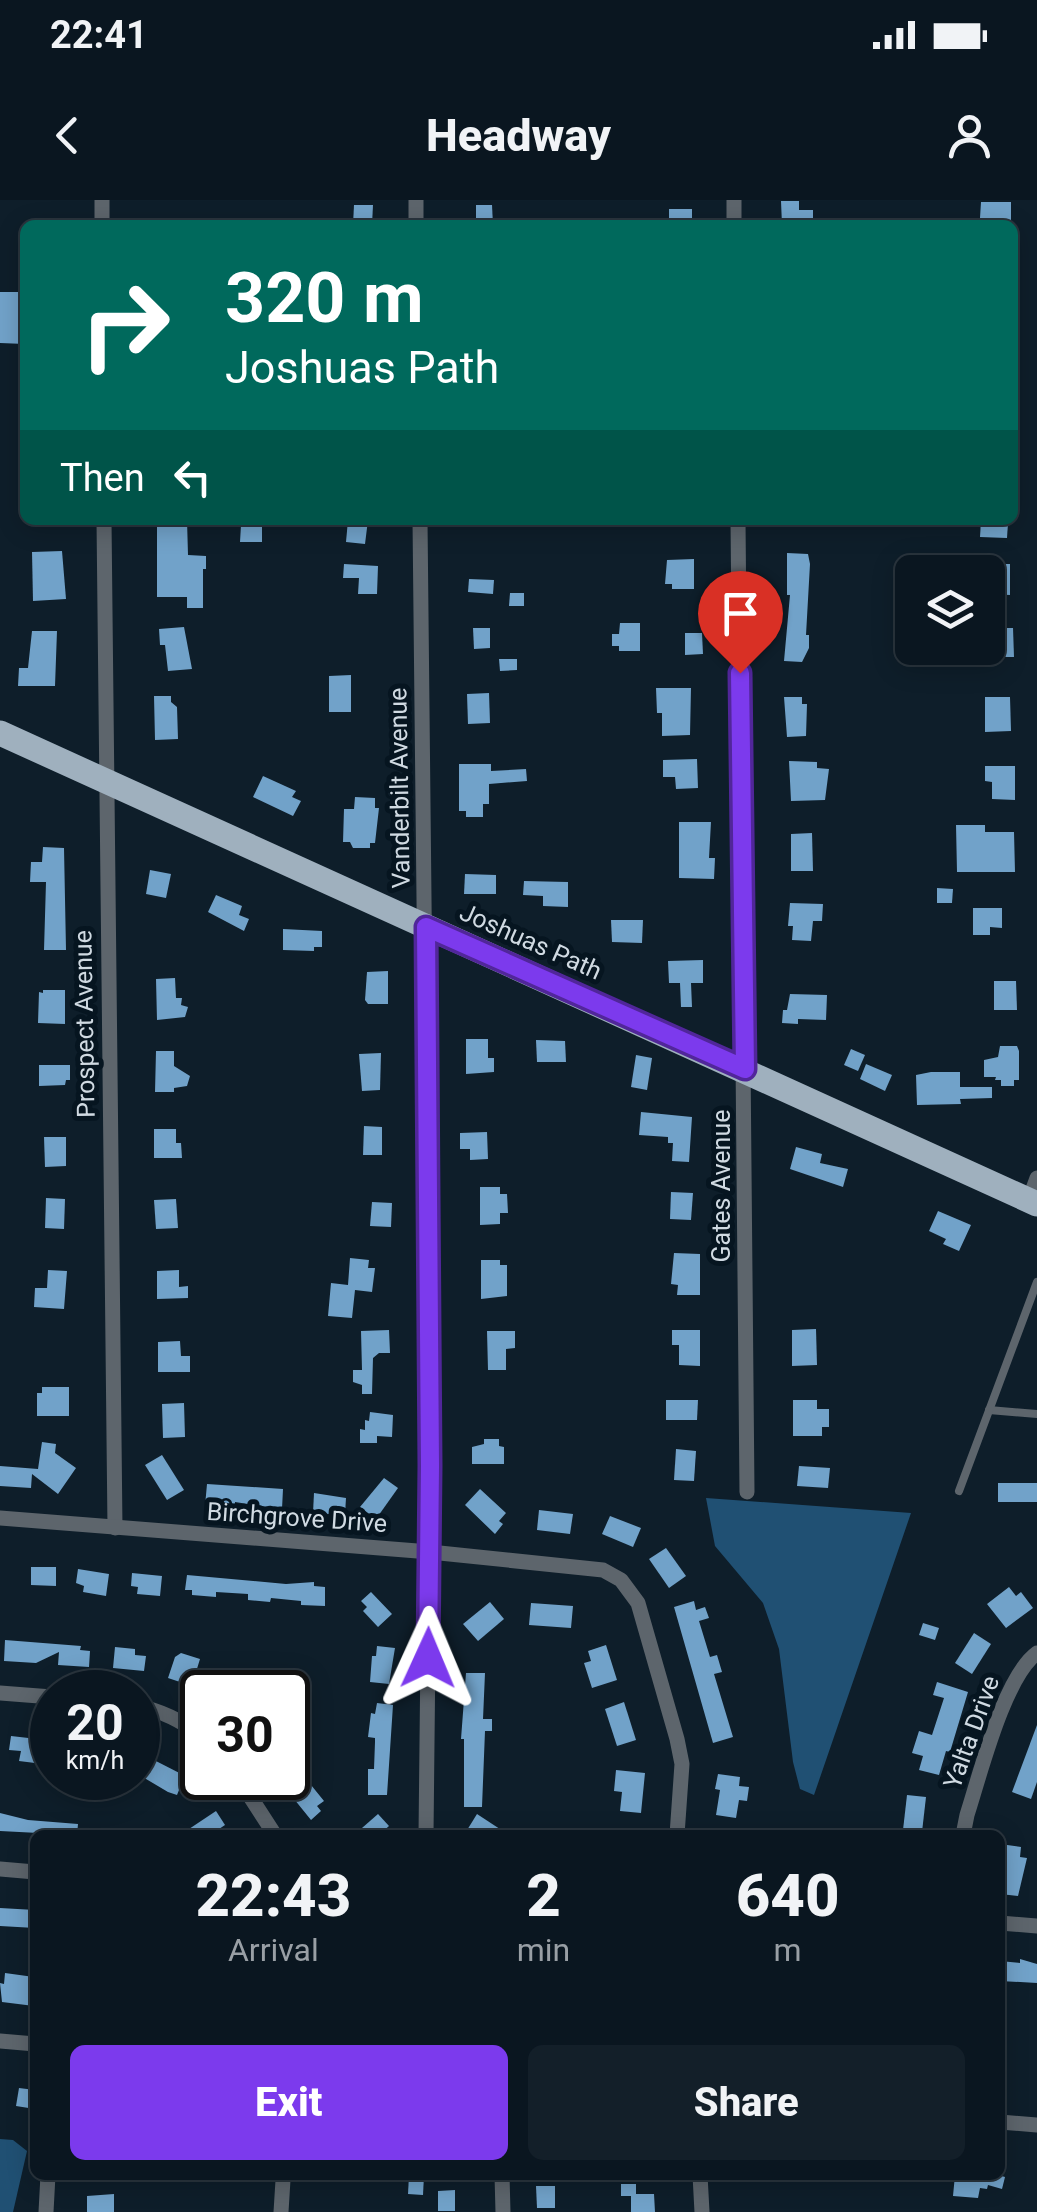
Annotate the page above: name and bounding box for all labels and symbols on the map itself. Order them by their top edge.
pin [698,571,783,674]
street label: Vanderbilt Avenue [383,687,416,889]
street label: Joshuas Path [455,897,606,986]
street label: Prospect Avenue [68,930,101,1118]
street label: Gates Avenue [707,1110,736,1262]
street label: Birchgrove Drive [206,1497,388,1538]
position arrow [376,1606,480,1710]
speed limit sign: 30 [180,1670,310,1800]
street label: Yalta Drive [938,1672,1005,1793]

